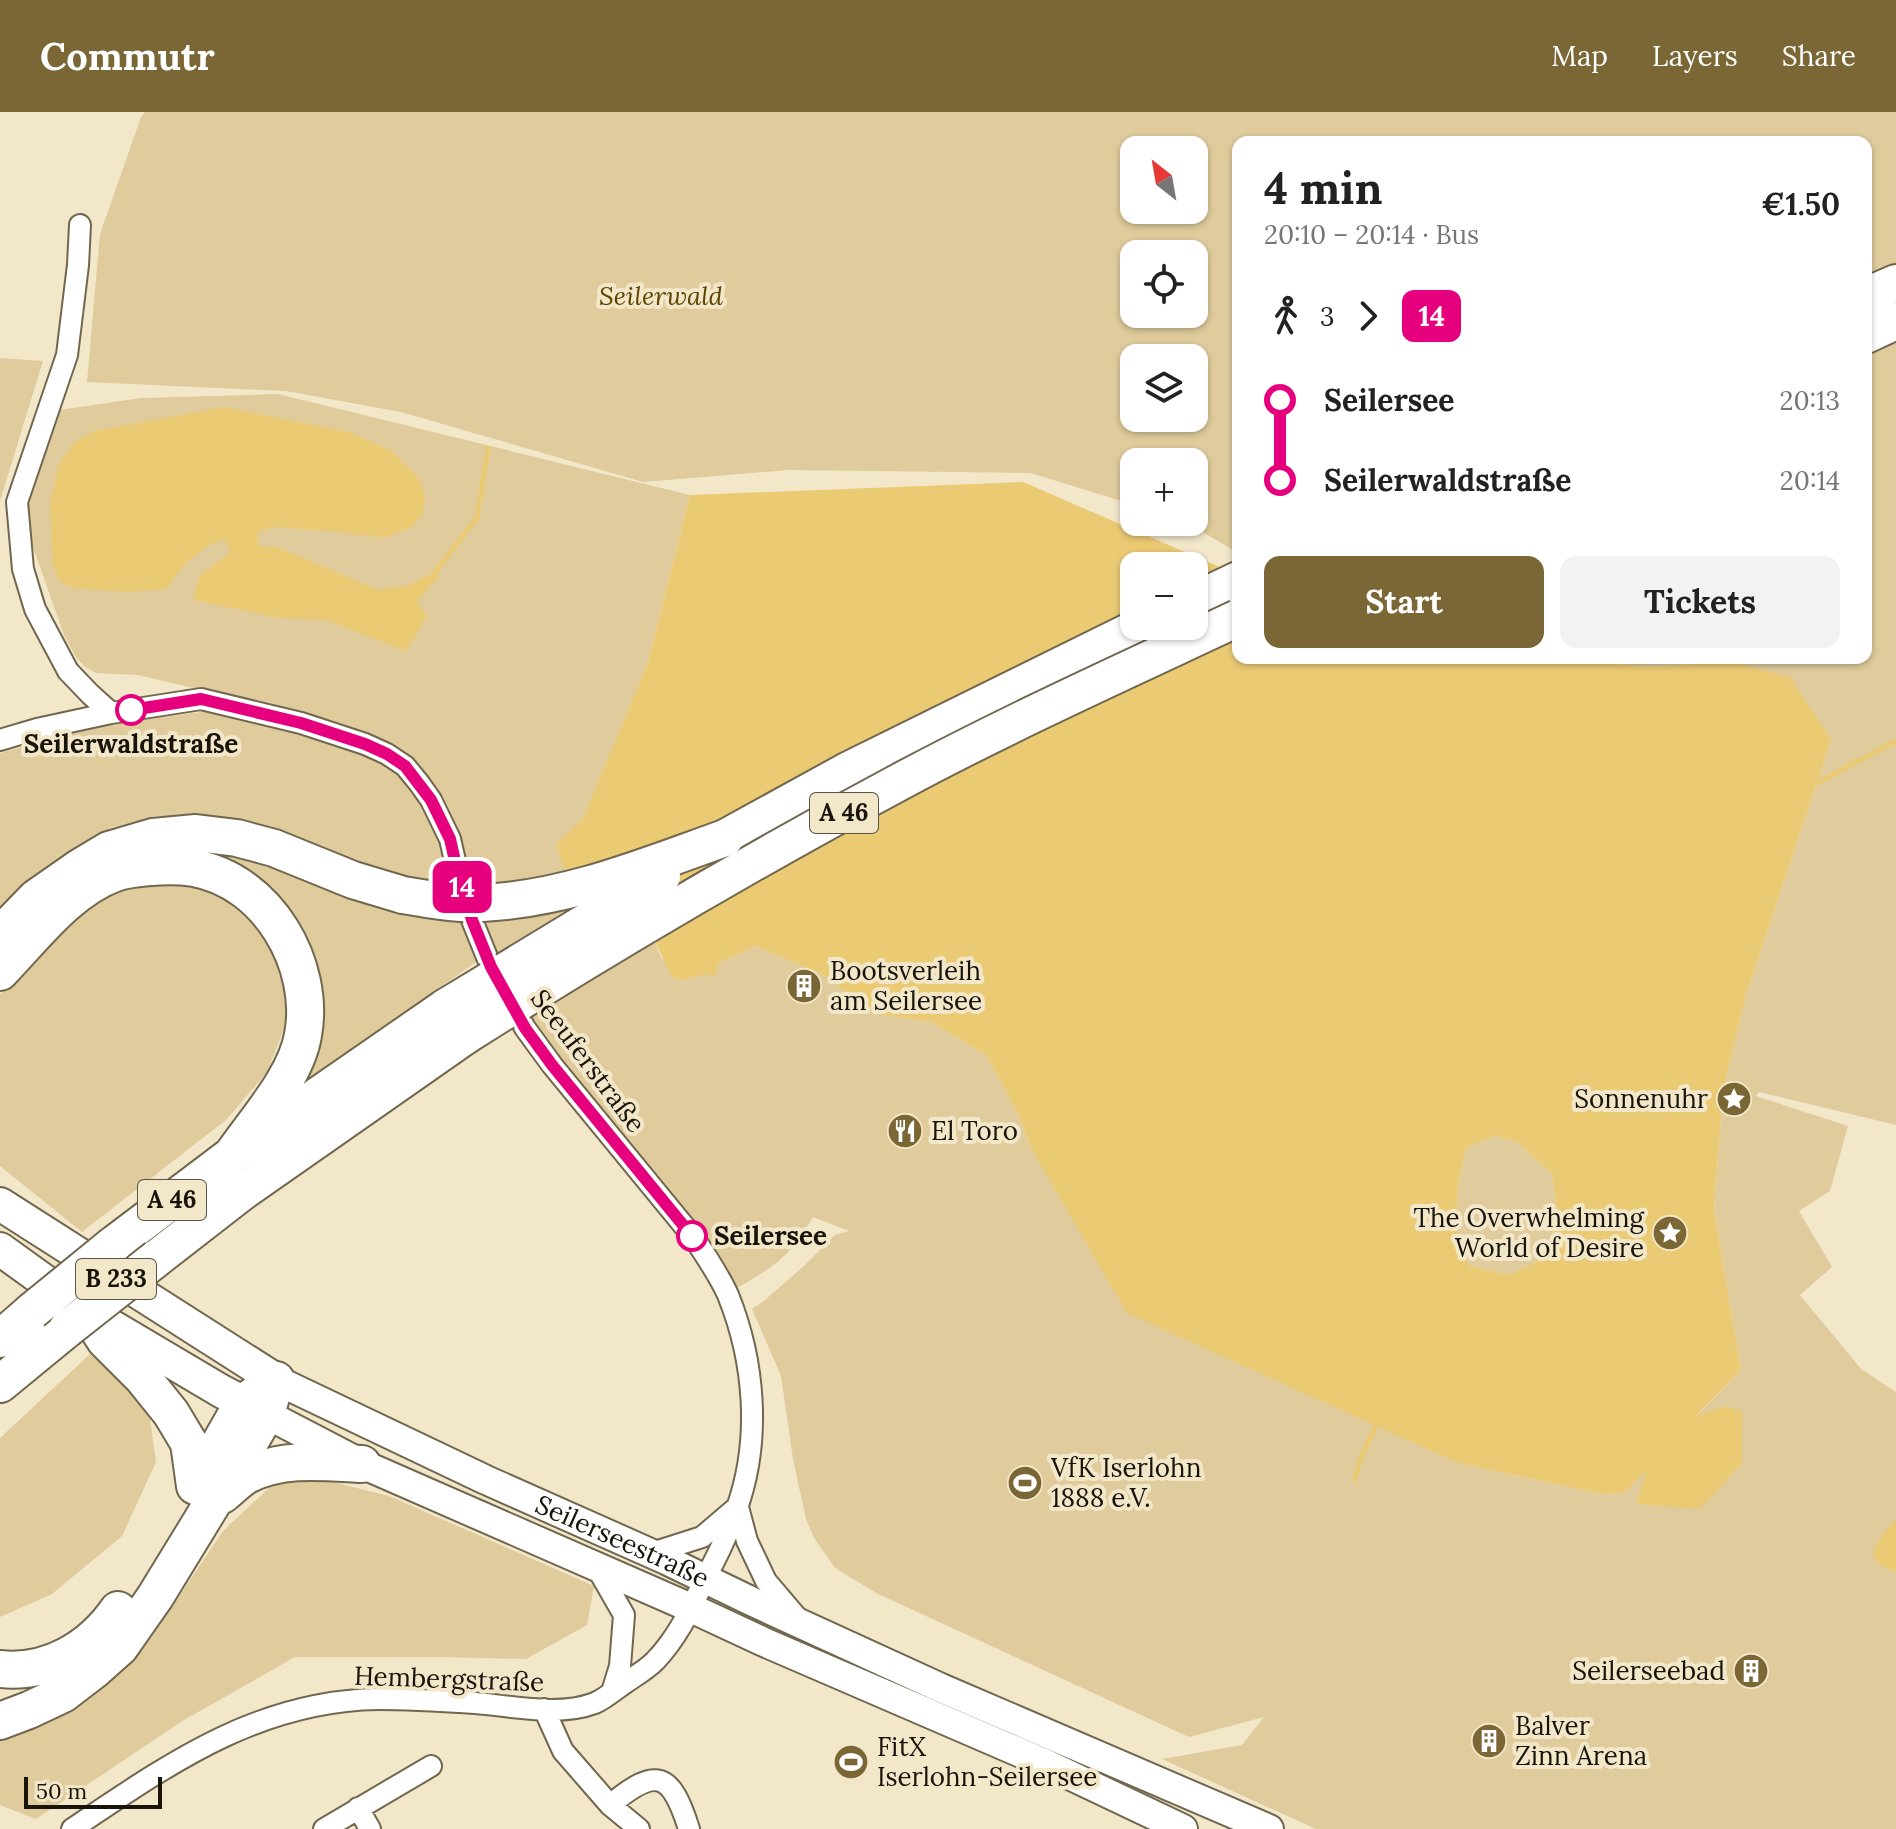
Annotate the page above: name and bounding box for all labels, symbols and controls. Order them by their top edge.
text: Commutr [40,32,215,80]
text: Map [1551,38,1608,74]
text: Layers [1652,38,1738,74]
text: Share [1782,38,1856,74]
north arrow [1120,136,1208,224]
map controls [1120,136,1208,640]
text: 4 min [1264,160,1383,216]
text: €1.50 [1761,185,1840,223]
text: 20:10 – 20:14 · Bus [1264,218,1479,251]
button: locate [1120,240,1208,328]
park label: Seilerwald [599,279,724,312]
icon: walk [1264,294,1308,338]
icon: forward [1346,294,1390,338]
text: 14 [1418,298,1445,334]
text: 3 [1320,300,1334,333]
button: layers [1120,344,1208,432]
text: Seilersee [1324,381,1455,419]
text: 20:13 [1779,384,1840,417]
button: + [1120,448,1208,536]
text: Seilerwaldstraße [1324,461,1571,499]
text: 20:14 [1780,464,1840,497]
button: − [1120,552,1208,640]
button: Start [1264,556,1544,648]
button: Tickets [1560,556,1840,648]
marker: Seilerwaldstraße [116,695,146,725]
place label: Seilerwaldstraße [24,727,238,760]
road number: A 46 [810,793,878,833]
line badge: 14 [426,861,498,913]
text: 14 [449,869,475,905]
place label: Bootsverleih am Seilersee [830,954,982,1017]
building icon: Bootsverleih am Seilersee [785,967,823,1005]
street label: Seeuferstraße [524,983,653,1139]
place icon: Sonnenuhr [1715,1080,1753,1118]
place label: Sonnenuhr [1574,1082,1709,1115]
restaurant icon: El Toro [886,1112,924,1150]
place label: El Toro [931,1114,1018,1147]
road number: A 46 [138,1180,206,1220]
place label: The Overwhelming World of Desire [1413,1201,1645,1264]
place icon: The Overwhelming World of Desire [1651,1214,1689,1252]
place label: Seilersee [714,1219,827,1252]
marker: Seilersee [677,1221,707,1251]
road number: B 233 [76,1259,156,1299]
place label: VfK Iserlohn 1888 e.V. [1050,1451,1201,1514]
sports icon: VfK Iserlohn 1888 e.V. [1006,1464,1044,1502]
street label: Seilerseestraße [531,1487,715,1594]
building icon: Seilerseebad [1732,1652,1770,1690]
place label: Seilerseebad [1572,1654,1725,1687]
street label: Hembergstraße [353,1659,545,1698]
place label: Balver Zinn Arena [1515,1709,1647,1772]
building icon: Balver Zinn Arena [1470,1722,1508,1760]
place label: FitX Iserlohn-Seilersee [877,1730,1097,1793]
sports icon: FitX Iserlohn-Seilersee [832,1743,870,1781]
scale bar [24,1773,162,1809]
text: 50 m [36,1777,87,1805]

